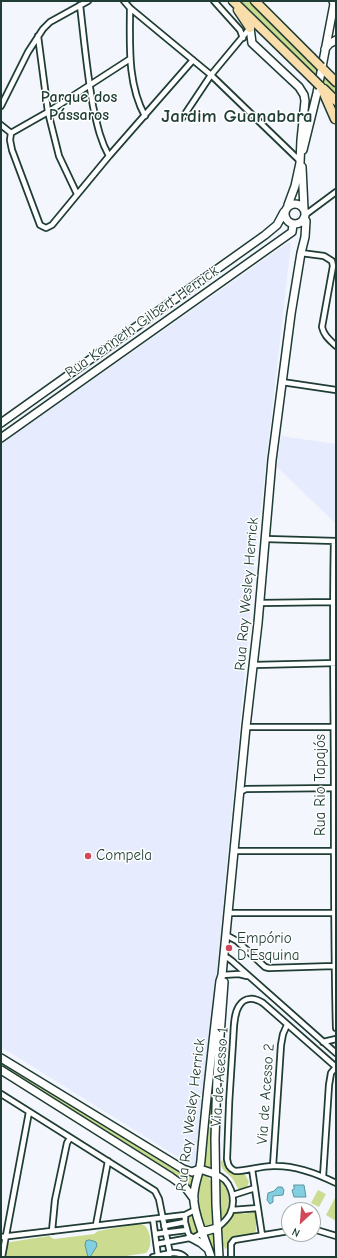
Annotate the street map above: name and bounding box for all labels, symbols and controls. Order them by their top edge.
district label: Parque dos Pássaros [41,87,117,125]
district label: Jardim Guanabara [161,106,313,128]
street label: Rua Kenneth Gilbert Herrick [62,262,222,382]
street label: Rua Ray Wesley Herrick [231,517,263,671]
street label: Rua Rio Tapajós [312,734,330,836]
place label: Compela [96,847,152,865]
marker: Compela [83,851,93,861]
place label: Empório D'Esquina [237,930,299,965]
marker: Empório D'Esquina [224,943,234,953]
street label: Via de Acesso 1 [208,1027,232,1127]
street label: Rua Ray Wesley Herrick [173,1037,209,1193]
street label: Via de Acesso 2 [253,1043,279,1145]
north arrow [281,1202,321,1242]
text: N [290,1225,302,1240]

